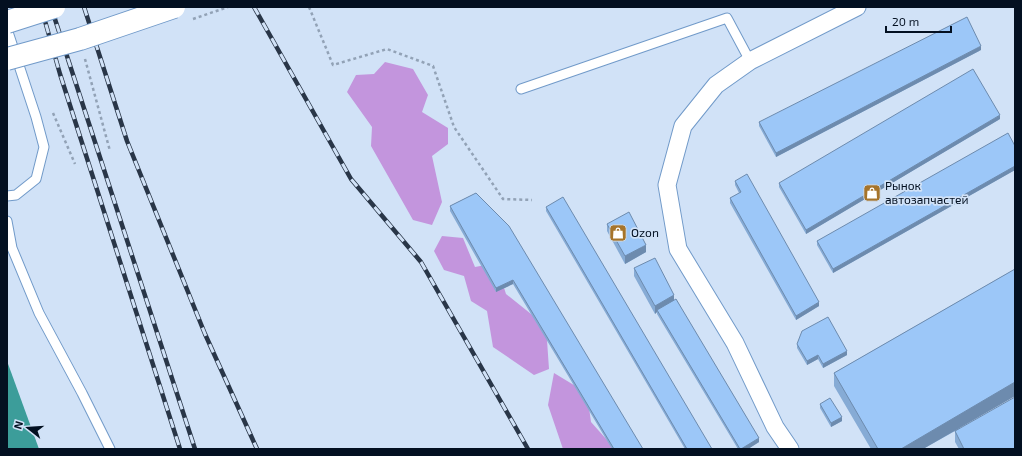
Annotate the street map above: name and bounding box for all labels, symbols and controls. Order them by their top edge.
scale bar [886,8,951,34]
text: 20 m [892,14,919,28]
place label: Рынок автозапчастей [885,178,969,206]
shop icon: Рынок автозапчастей [862,183,882,203]
shop icon: Ozon [608,223,628,243]
place label: Ozon [631,225,659,239]
north arrow [8,408,48,448]
text: N [11,419,25,431]

